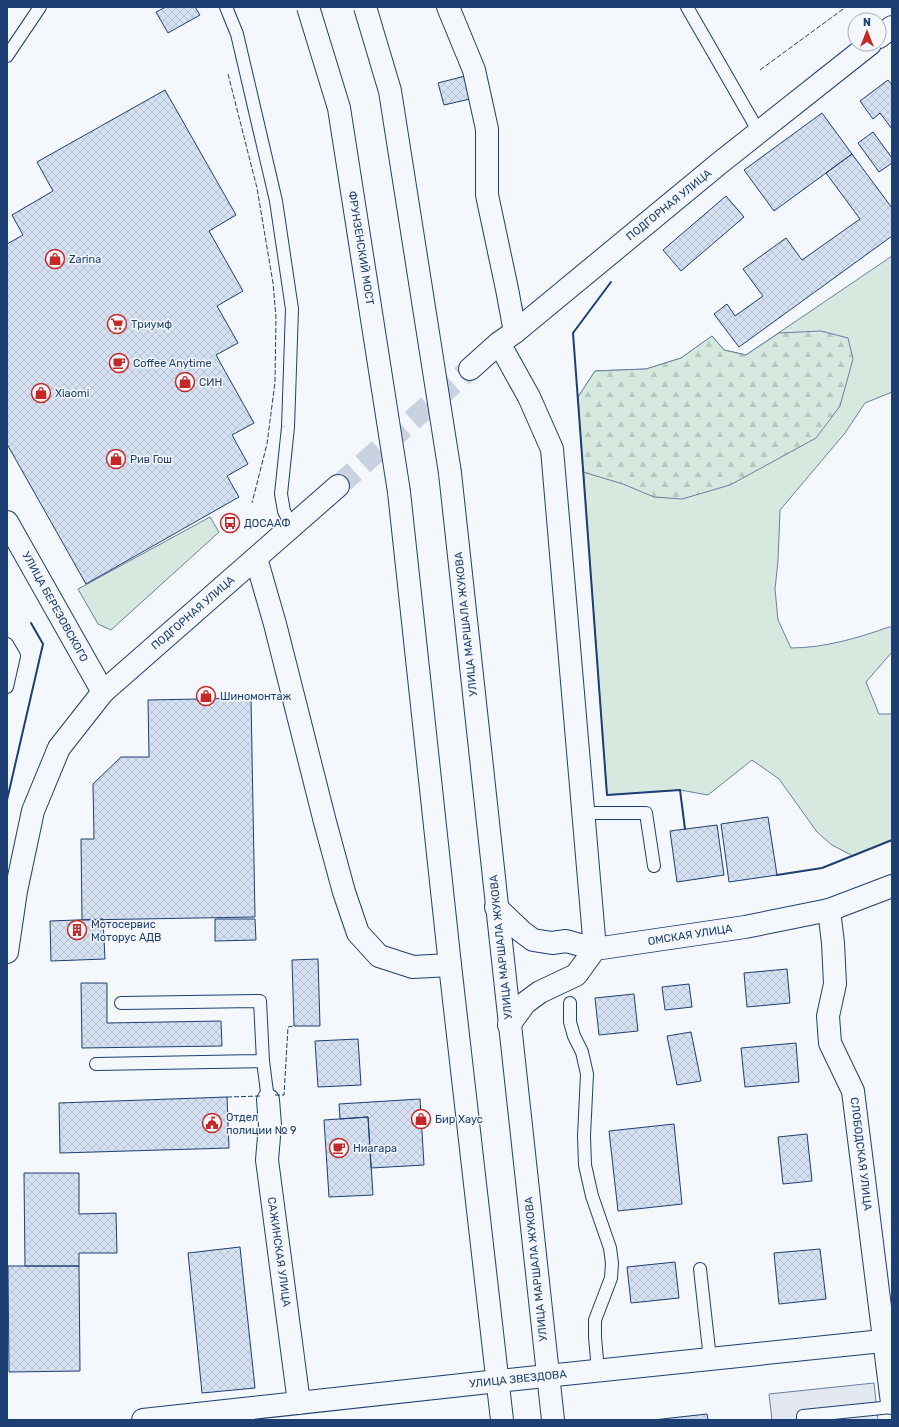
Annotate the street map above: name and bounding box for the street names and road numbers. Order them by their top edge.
street label: ПОДГОРНАЯ УЛИЦА [624,166,715,243]
street label: ФРУНЗЕНСКИЙ МОСТ [346,190,377,307]
street label: УЛИЦА БЕРЕЗОВСКОГО [19,550,91,664]
street label: УЛИЦА МАРШАЛА ЖУКОВА [452,550,480,697]
street label: ПОДГОРНАЯ УЛИЦА [149,573,238,653]
street label: УЛИЦА МАРШАЛА ЖУКОВА [487,873,515,1020]
street label: ОМСКАЯ УЛИЦА [647,922,734,948]
street label: СЛОБОДСКАЯ УЛИЦА [848,1097,874,1212]
street label: УЛИЦА МАРШАЛА ЖУКОВА [522,1195,550,1342]
street label: САЖИНСКАЯ УЛИЦА [265,1196,293,1308]
street label: УЛИЦА ЗВЕЗДОВА [469,1367,568,1391]

